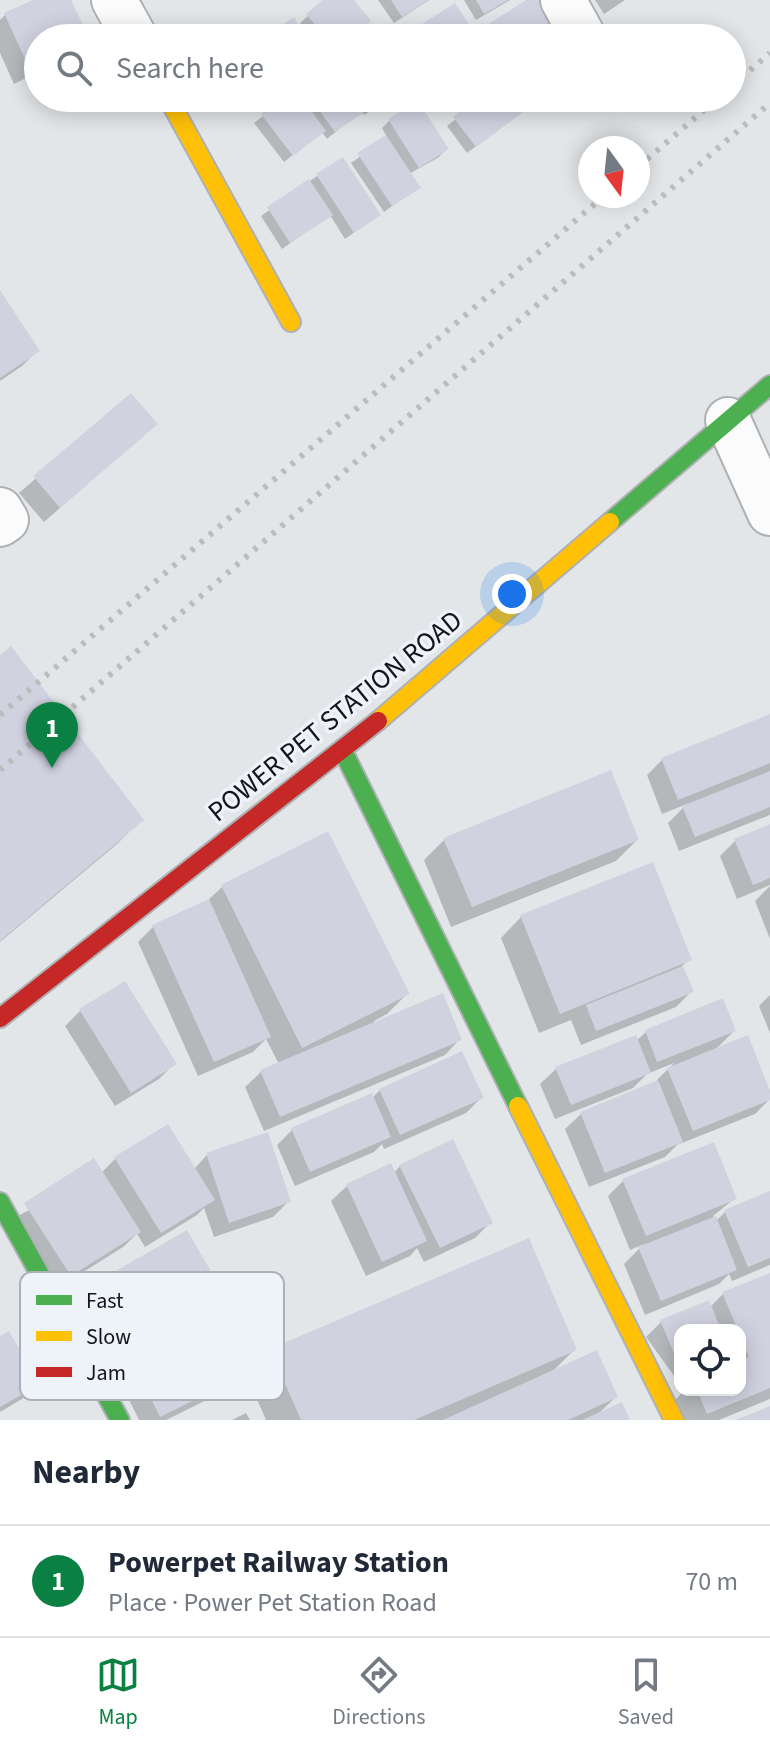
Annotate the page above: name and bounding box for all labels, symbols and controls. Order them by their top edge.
search box [24,24,746,112]
icon: search [52,46,96,90]
text: Search here [116,47,264,90]
north arrow [578,136,650,208]
your location [492,574,532,614]
street label: POWER PET STATION ROAD [199,601,471,831]
pin: 1 [26,702,78,768]
legend [20,1272,284,1400]
text: Fast [86,1285,124,1317]
text: Slow [86,1321,131,1353]
map controls [674,1324,746,1396]
button: locate [674,1324,746,1396]
text: Jam [86,1357,126,1389]
text: Nearby [32,1448,140,1497]
text: Powerpet Railway Station [108,1541,449,1584]
text: 1 [51,1563,65,1600]
text: 70 m [685,1563,738,1600]
text: Place · Power Pet Station Road [108,1584,437,1621]
tab: Map [96,1653,140,1733]
tab: Directions [332,1653,425,1733]
tab: Saved [618,1653,674,1733]

